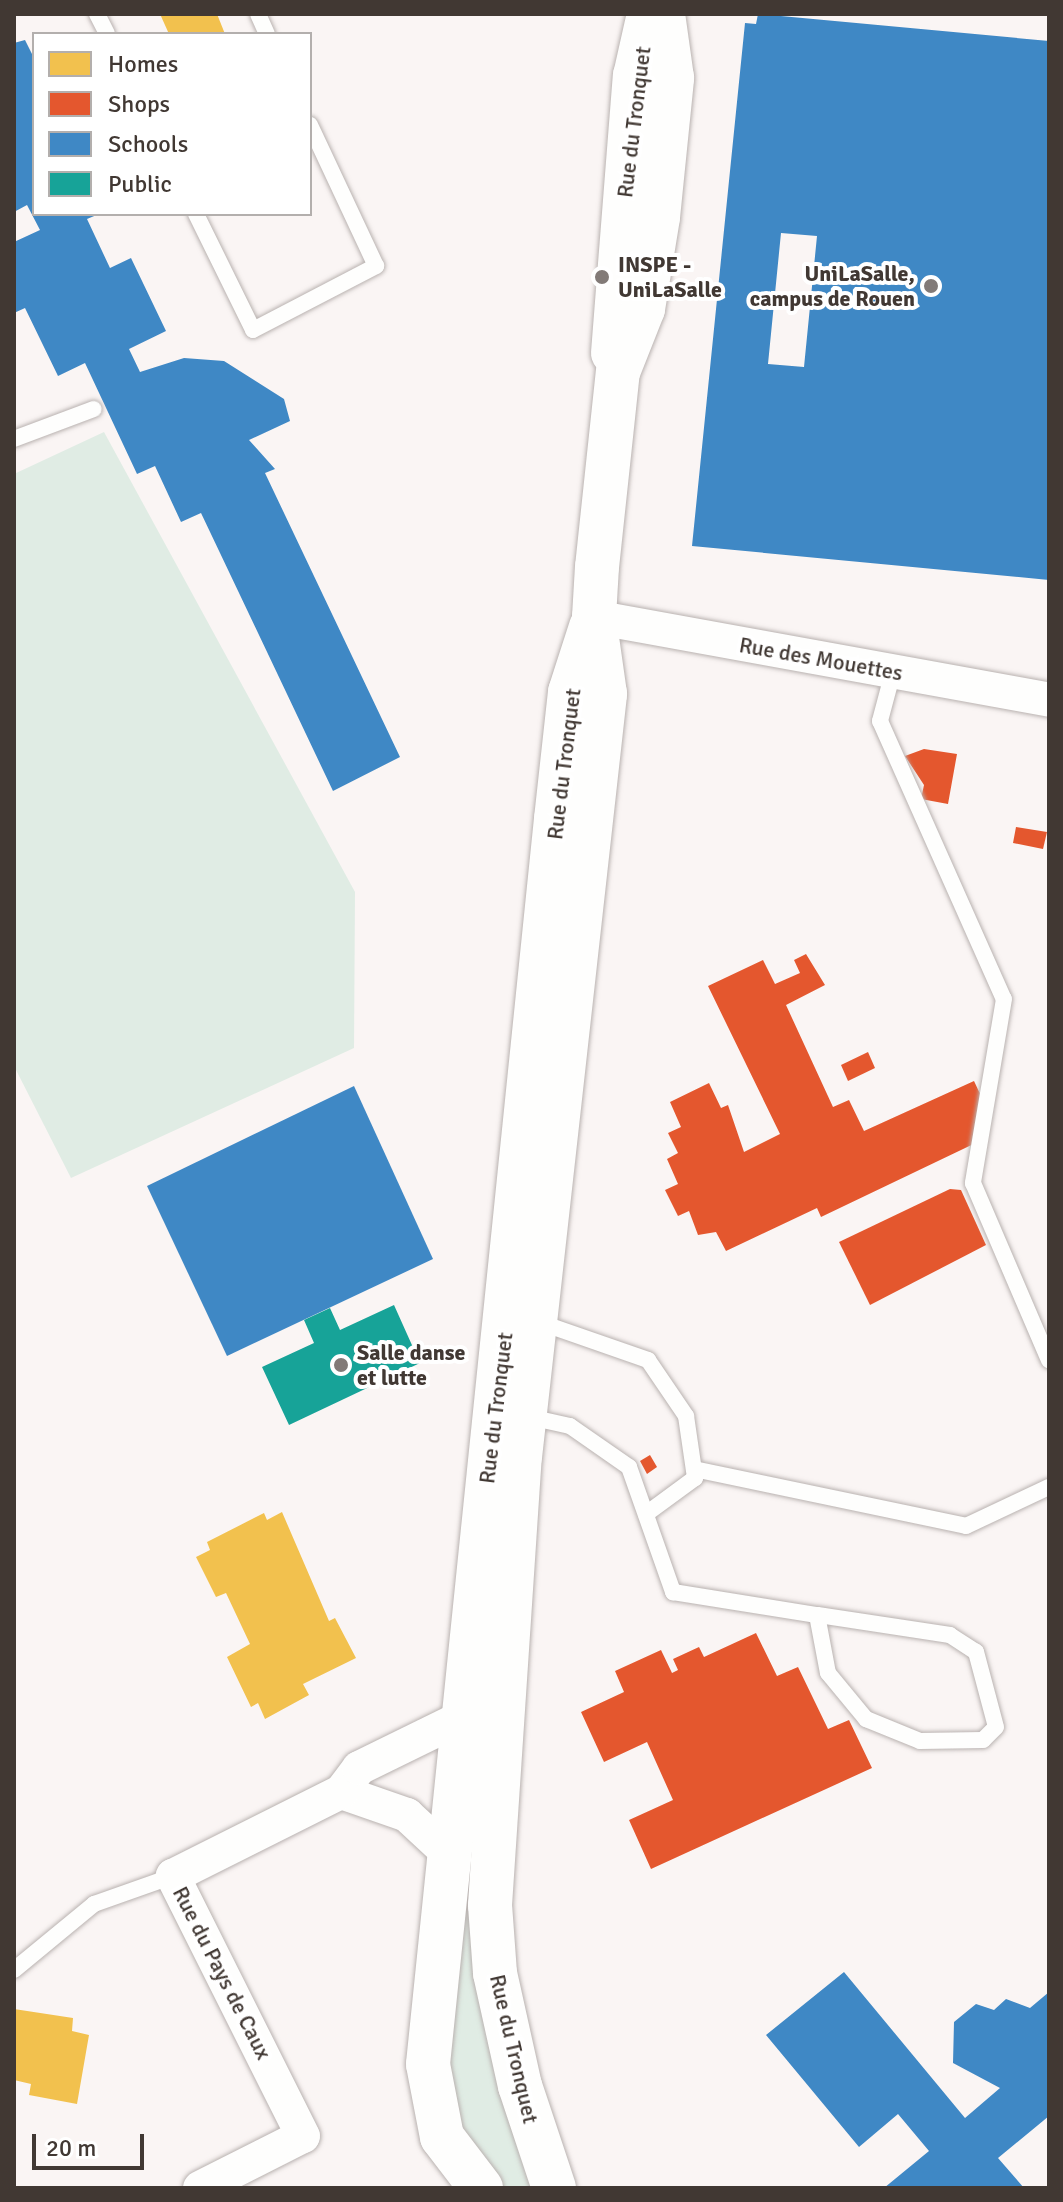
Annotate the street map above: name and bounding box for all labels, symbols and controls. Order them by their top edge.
legend [32,32,312,216]
street label: Rue du Tronquet [612,45,656,199]
text: Homes [108,49,178,79]
text: Shops [108,89,170,119]
text: Schools [108,129,188,159]
text: Public [108,169,172,199]
place label: INSPE - UniLaSalle [618,251,722,302]
place label: UniLaSalle, campus de Rouen [750,260,915,312]
marker: INSPE - UniLaSalle [593,268,611,286]
marker: UniLaSalle, campus de Rouen [922,277,940,295]
street label: Rue des Mouettes [737,632,905,686]
street label: Rue du Tronquet [542,687,586,841]
street label: Rue du Tronquet [474,1331,518,1485]
place label: Salle danse et lutte [357,1339,465,1390]
marker: Salle danse et lutte [332,1356,350,1374]
street label: Rue du Pays de Caux [167,1882,277,2064]
street label: Rue du Tronquet [484,1972,544,2126]
scale bar [36,2118,148,2168]
text: 20 m [46,2133,96,2163]

